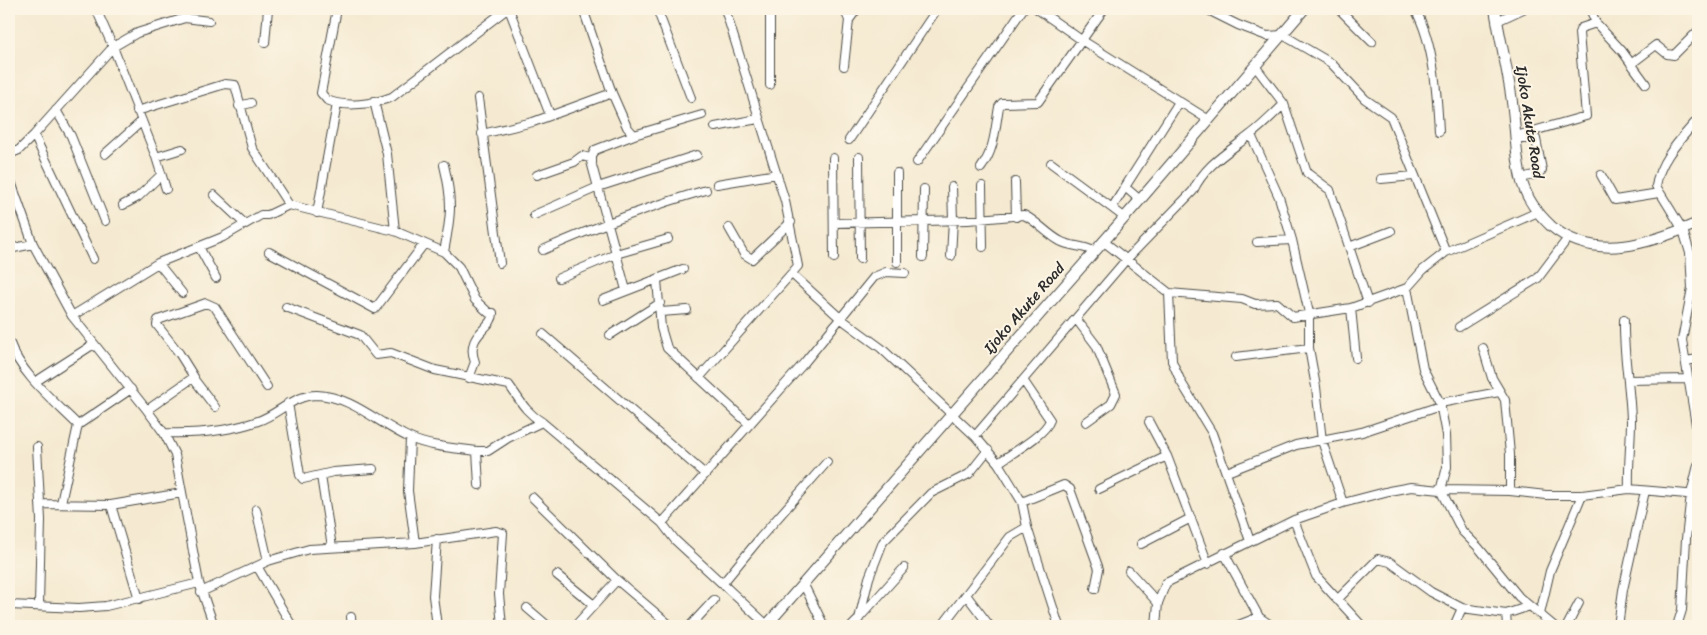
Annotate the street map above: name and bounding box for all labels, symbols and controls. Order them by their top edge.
street label: Ijoko Akute Road [1508,63,1552,181]
street label: Ijoko Akute Road [976,256,1072,360]

